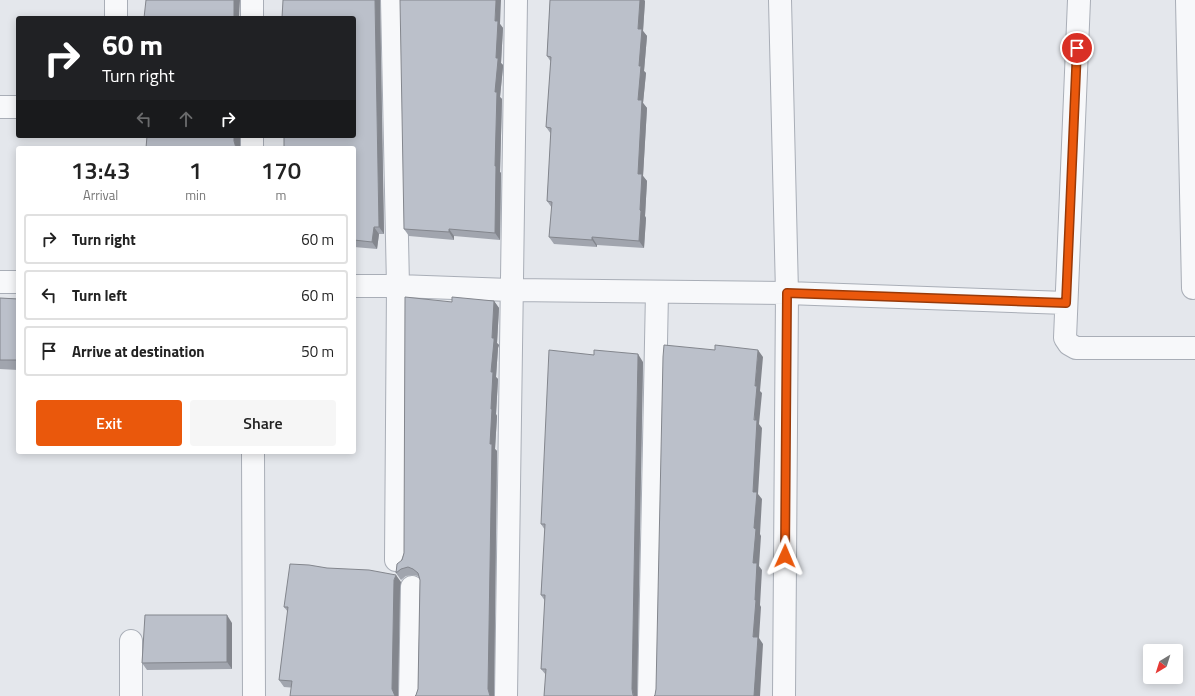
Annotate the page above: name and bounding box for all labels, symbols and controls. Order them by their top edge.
text: 60 m [102,23,163,66]
pin [1060,31,1094,65]
icon: right [36,32,88,84]
icon: arrive [1066,37,1088,59]
text: Turn right [102,62,175,89]
icon: left [133,108,155,130]
icon: ahead [175,108,197,130]
icon: right [217,108,239,130]
text: 13:43 [71,152,130,188]
text: 1 [189,152,202,188]
text: 170 [261,152,301,188]
text: Arrival [83,185,118,205]
text: min [185,185,206,205]
text: m [276,185,286,205]
icon: right [38,228,60,250]
text: Turn right [72,228,136,251]
text: 60 m [301,228,334,251]
icon: left [38,284,60,306]
text: Turn left [72,284,127,307]
text: 60 m [301,284,334,307]
icon: arrive [38,340,60,362]
text: Arrive at destination [72,340,205,363]
text: 50 m [301,340,334,363]
button: Exit [36,400,182,446]
button: Share [190,400,336,446]
position arrow [764,535,806,577]
north arrow [1143,644,1183,684]
map controls [1143,644,1183,684]

